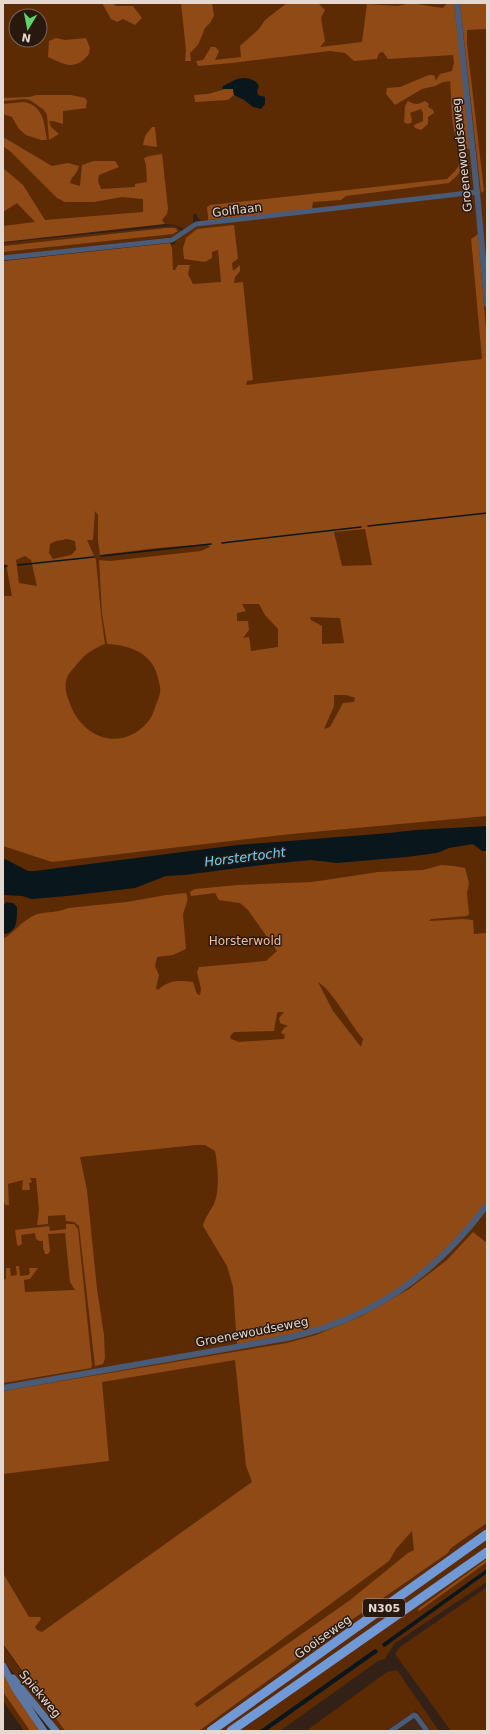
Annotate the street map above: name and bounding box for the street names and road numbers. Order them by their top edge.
street label: Groenewoudseweg [449,97,475,213]
street label: Golflaan [211,200,263,220]
street label: Groenewoudseweg [194,1314,310,1350]
road number: N305 [363,1599,405,1617]
street label: Gooiseweg [292,1612,354,1662]
street label: Spiekweg [16,1667,64,1721]

